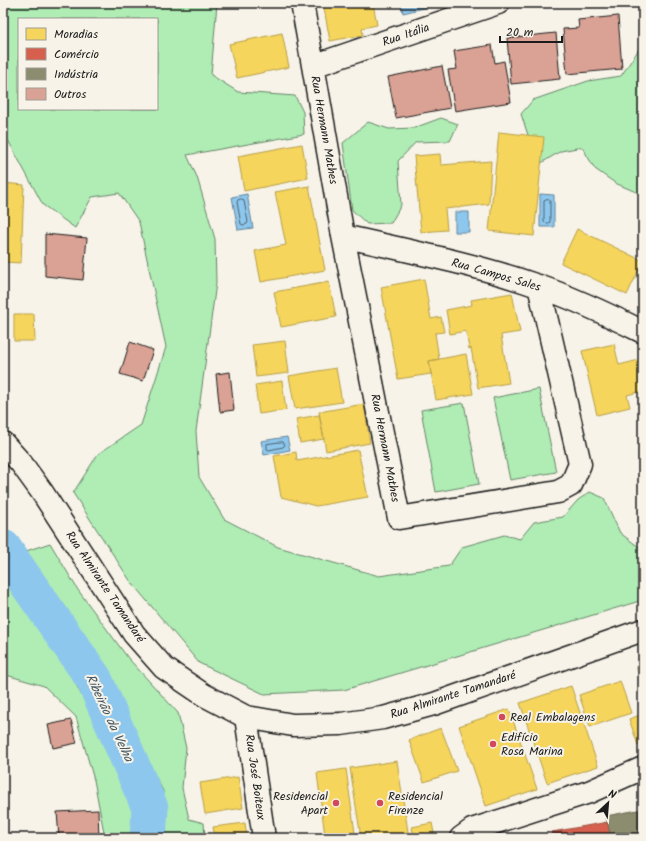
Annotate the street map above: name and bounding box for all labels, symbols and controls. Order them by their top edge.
legend [18,18,158,110]
street label: Rua Itália [380,18,432,52]
scale bar [500,18,562,44]
text: 20 m [506,23,534,42]
text: Moradias [54,25,98,44]
text: Comércio [54,45,99,64]
text: Indústria [54,65,98,84]
street label: Rua Hermann Mathes [305,74,343,186]
text: Outros [54,85,86,104]
street label: Rua Campos Sales [449,253,543,297]
street label: Rua Hermann Mathes [365,392,405,504]
street label: Rua Almirante Tamandaré [60,527,150,647]
street label: Rua Almirante Tamandaré [388,665,519,724]
water label: Ribeirão da Velha [79,671,139,766]
place label: Real Embalagens [510,708,595,727]
marker: Real Embalagens [497,712,507,722]
place label: Edifício Rosa Marina [501,728,563,761]
street label: Rua José Boiteux [240,733,271,822]
marker: Edifício Rosa Marina [488,739,498,749]
north arrow [588,783,628,823]
text: N [605,785,619,805]
place label: Residencial Apart [273,787,328,820]
place label: Residencial Firenze [388,787,443,820]
marker: Residencial Apart [331,798,341,808]
marker: Residencial Firenze [375,798,385,808]

